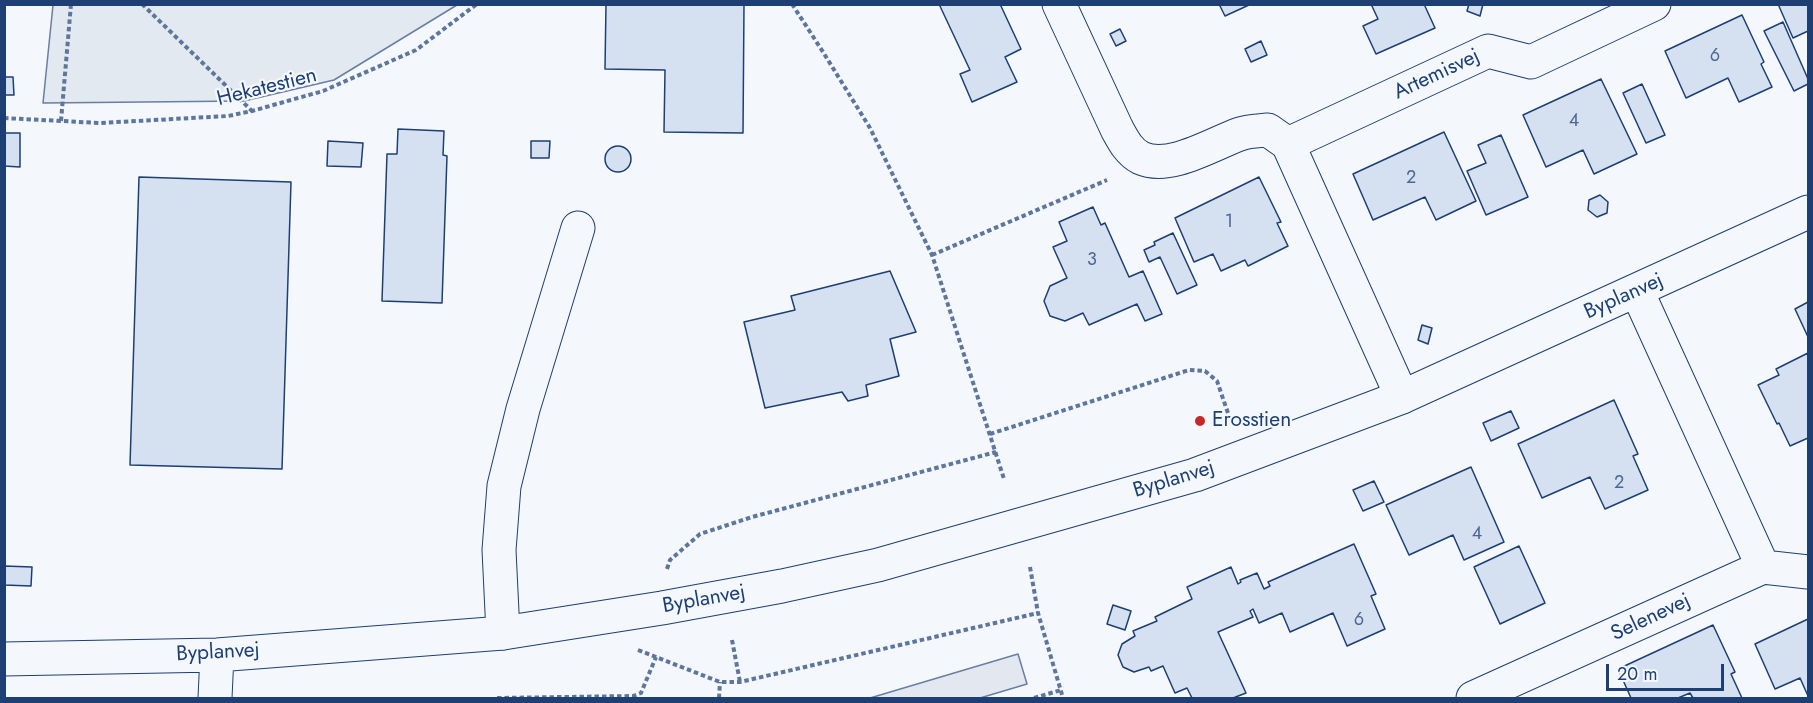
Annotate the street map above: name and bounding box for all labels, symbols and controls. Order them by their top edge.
street label: Artemisvej [1390,44,1484,106]
house number: 6 [1710,46,1720,68]
street label: Hekatestien [215,63,319,113]
house number: 4 [1569,111,1579,133]
house number: 2 [1406,168,1416,190]
house number: 1 [1225,212,1233,234]
house number: 3 [1087,250,1097,272]
street label: Byplanvej [1581,268,1667,326]
place label: Erosstien [1212,408,1291,434]
marker: Erosstien [1193,414,1207,428]
street label: Byplanvej [1130,456,1218,504]
house number: 2 [1614,473,1624,495]
house number: 4 [1472,524,1482,546]
street label: Byplanvej [661,580,747,620]
street label: Selenevej [1607,589,1695,647]
house number: 6 [1354,610,1364,632]
street label: Byplanvej [176,638,260,668]
scale bar [1609,652,1728,690]
text: 20 m [1617,661,1657,687]

